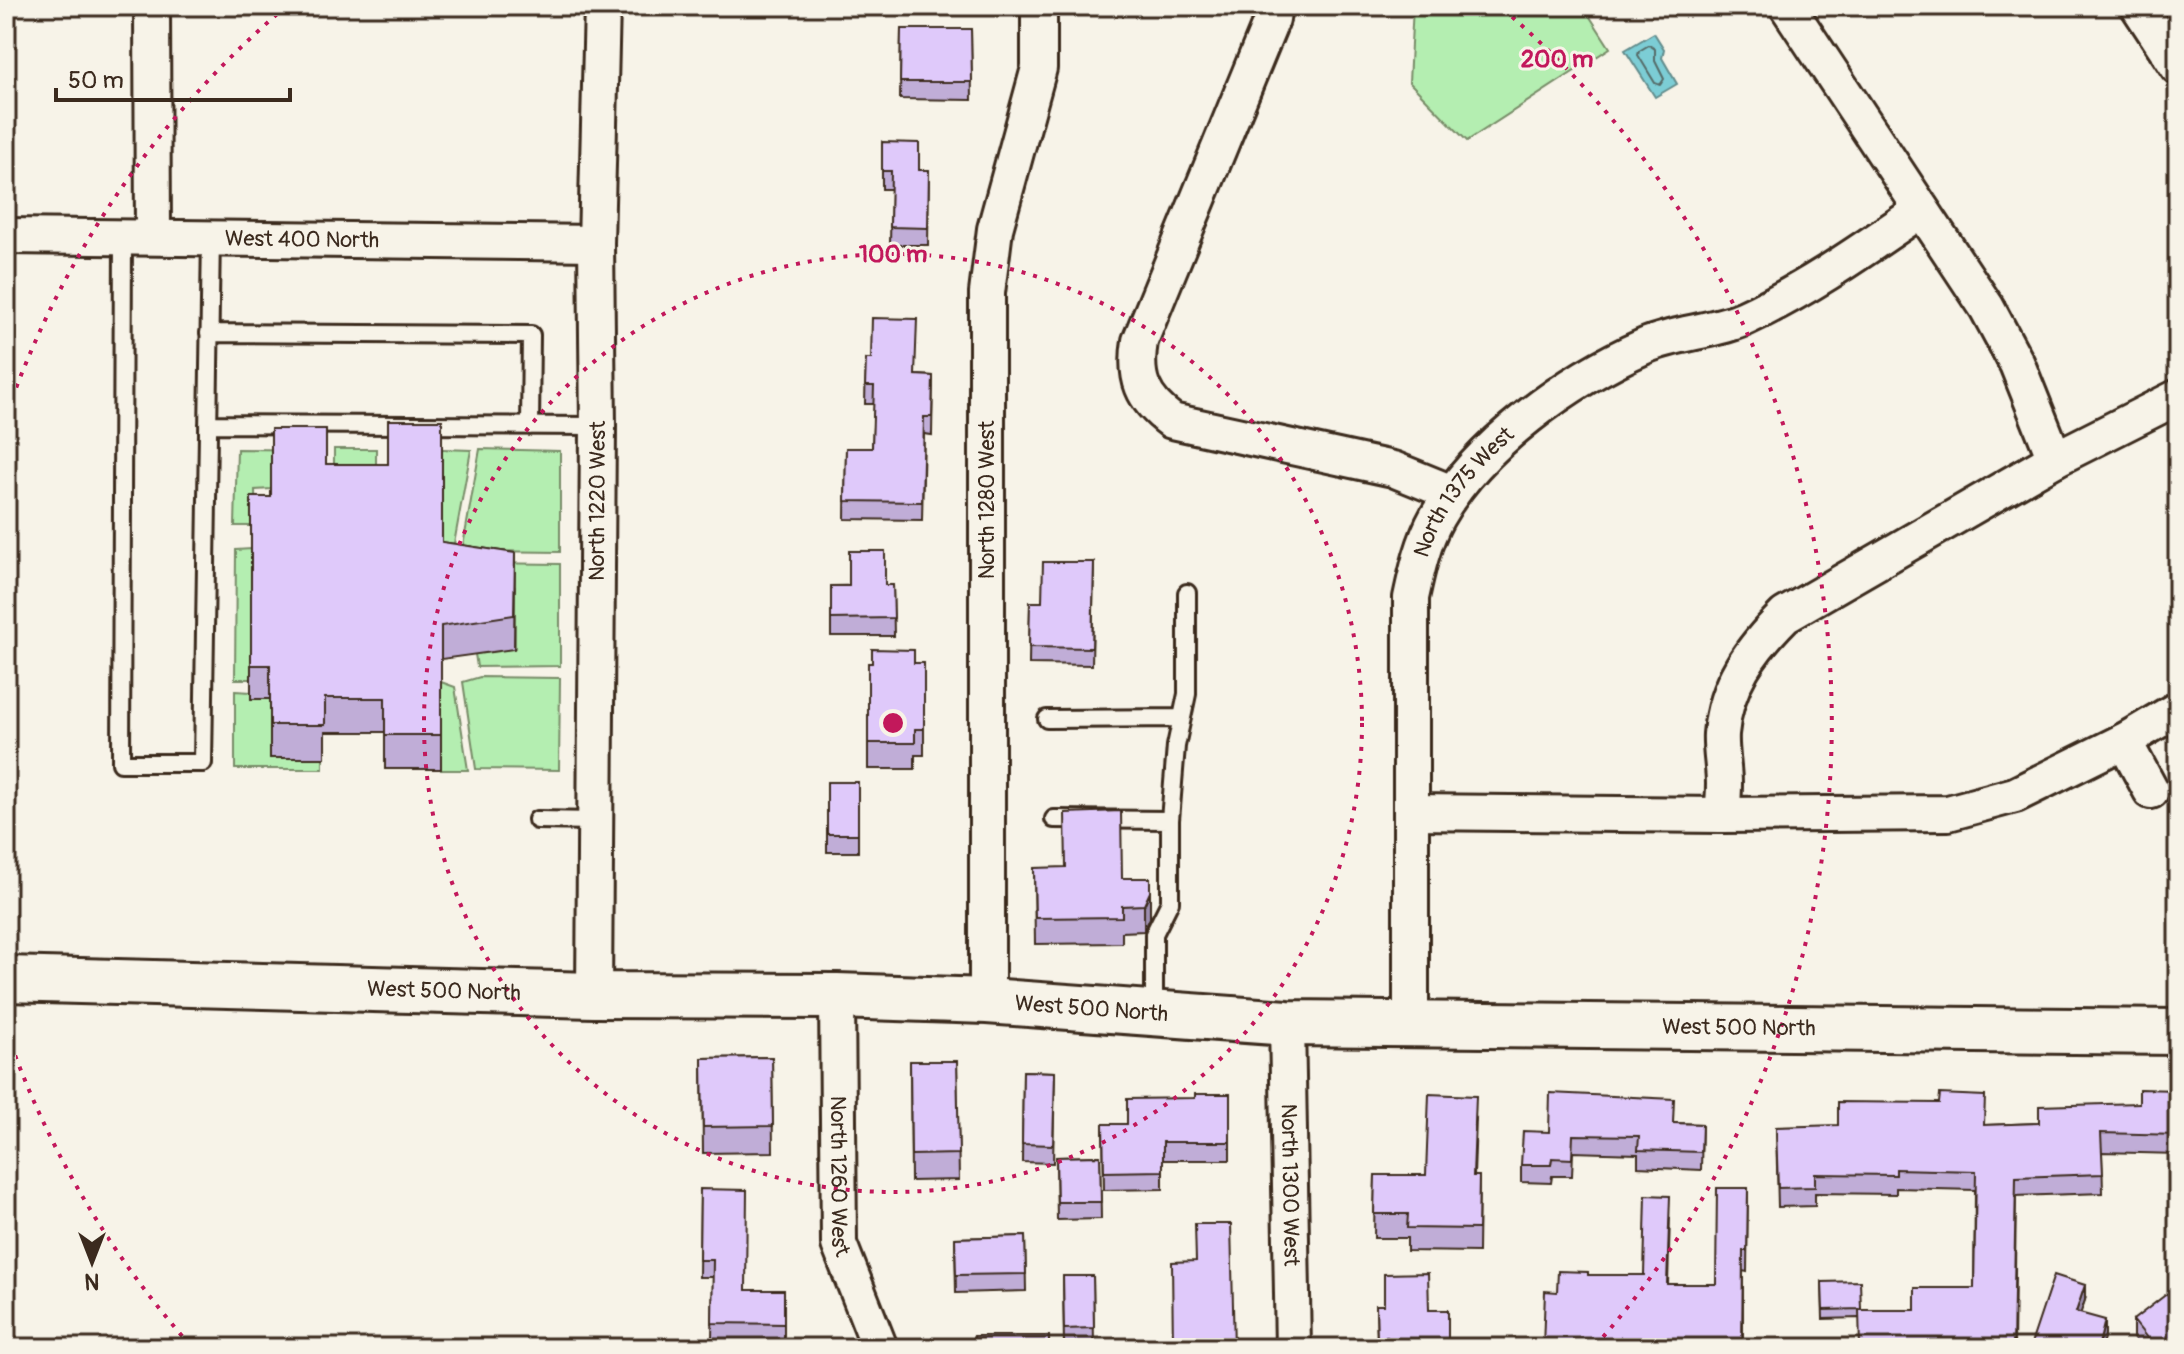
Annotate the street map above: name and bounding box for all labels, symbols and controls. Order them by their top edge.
text: 200 m [1521,45,1593,74]
scale bar [56,52,290,102]
text: 50 m [68,66,124,95]
street label: West 400 North [225,225,379,254]
text: 100 m [859,240,927,269]
street label: North 1375 West [1408,420,1520,561]
street label: North 1220 West [583,421,612,581]
street label: North 1280 West [973,421,1001,579]
centre of rings [879,709,907,737]
street label: West 500 North [367,975,521,1007]
street label: West 500 North [1014,989,1169,1028]
street label: West 500 North [1662,1013,1816,1042]
street label: North 1260 West [824,1096,857,1261]
street label: North 1300 West [1274,1103,1305,1267]
north arrow [52,1222,132,1302]
text: N [84,1267,99,1295]

